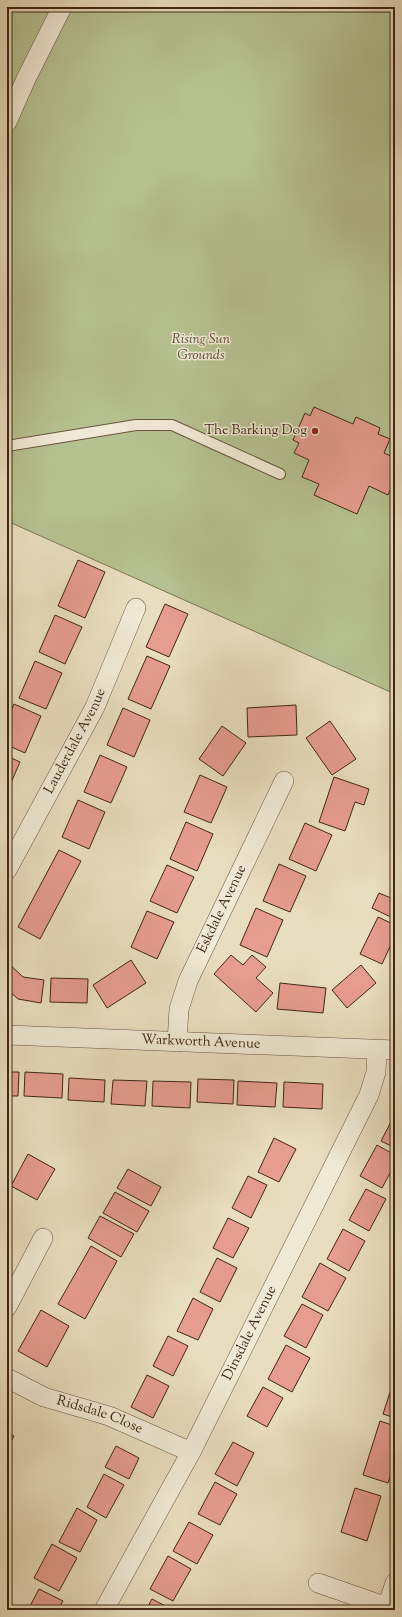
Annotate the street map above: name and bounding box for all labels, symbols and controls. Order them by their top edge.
park label: Rising Sun Grounds [172,330,231,366]
place label: The Barking Dog [204,421,307,441]
marker: The Barking Dog [310,426,320,436]
street label: Lauderdale Avenue [40,685,112,798]
street label: Eskdale Avenue [193,862,252,957]
street label: Warkworth Avenue [141,1030,261,1055]
street label: Dinsdale Avenue [218,1283,282,1384]
street label: Ridsdale Close [54,1391,146,1439]

